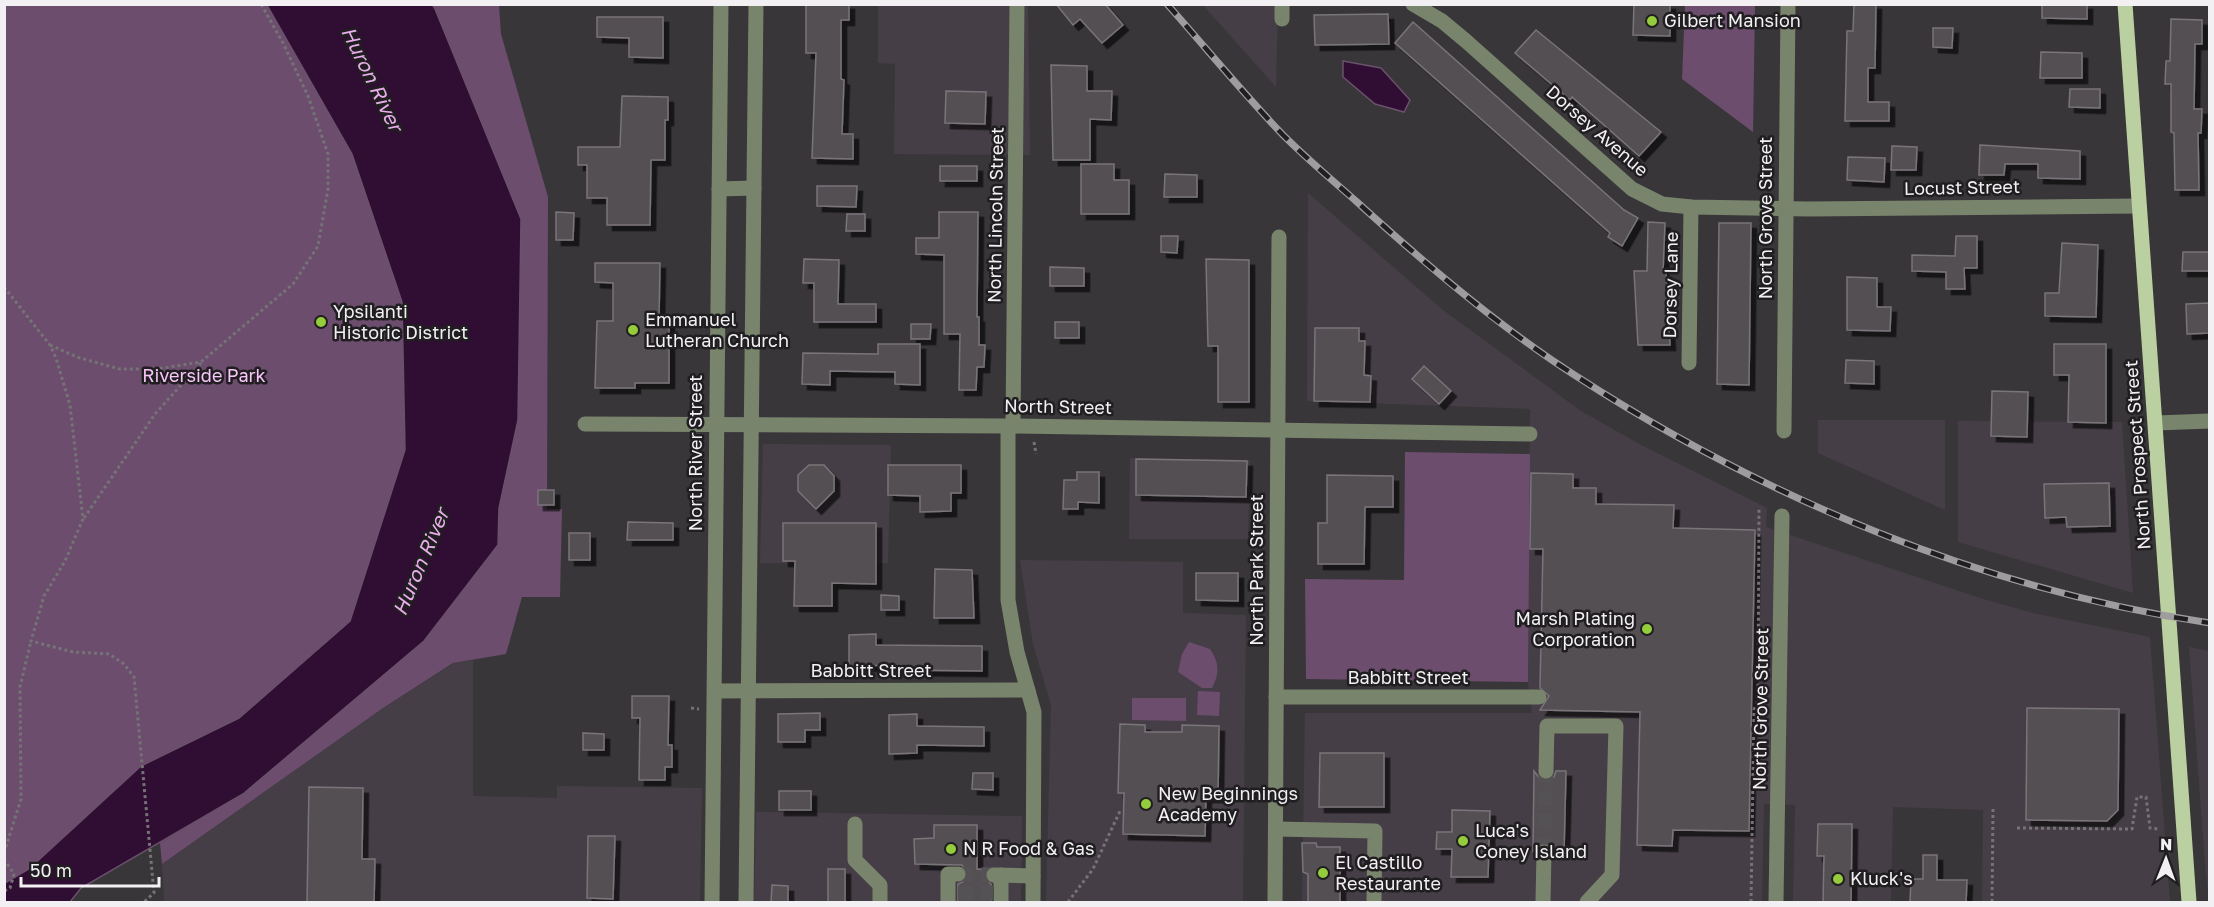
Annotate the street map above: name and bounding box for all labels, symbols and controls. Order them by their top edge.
place label: Gilbert Mansion [1664,9,1801,31]
marker: Gilbert Mansion [1645,14,1659,28]
water label: Huron River [337,22,410,138]
street label: Dorsey Avenue [1542,80,1653,181]
street label: North Lincoln Street [982,127,1008,303]
street label: North Grove Street [1754,137,1776,299]
street label: Locust Street [1904,175,2020,199]
street label: Dorsey Lane [1658,231,1682,339]
place label: Ypsilanti Historic District [333,300,468,343]
place label: Emmanuel Lutheran Church [645,308,789,351]
marker: Ypsilanti Historic District [314,315,328,329]
marker: Emmanuel Lutheran Church [626,323,640,337]
street label: North Prospect Street [2119,360,2155,551]
park label: Riverside Park [142,364,266,386]
street label: North River Street [684,375,706,531]
street label: North Street [1004,394,1112,418]
street label: North Park Street [1245,494,1267,646]
water label: Huron River [387,502,455,618]
place label: Marsh Plating Corporation [1516,607,1635,650]
marker: Marsh Plating Corporation [1640,622,1654,636]
street label: North Grove Street [1748,628,1772,790]
street label: Babbitt Street [810,659,932,681]
street label: Babbitt Street [1347,666,1469,688]
place label: New Beginnings Academy [1158,782,1298,825]
marker: New Beginnings Academy [1139,797,1153,811]
place label: Luca's Coney Island [1475,819,1587,862]
north arrow [2136,829,2196,889]
marker: Luca's Coney Island [1456,834,1470,848]
text: N [2160,834,2173,854]
place label: N R Food & Gas [963,837,1095,859]
marker: N R Food & Gas [944,842,958,856]
scale bar [21,850,159,888]
place label: El Castillo Restaurante [1335,851,1441,894]
text: 50 m [30,859,72,881]
marker: El Castillo Restaurante [1316,866,1330,880]
place label: Kluck's [1850,867,1913,889]
marker: Kluck's [1831,872,1845,886]

